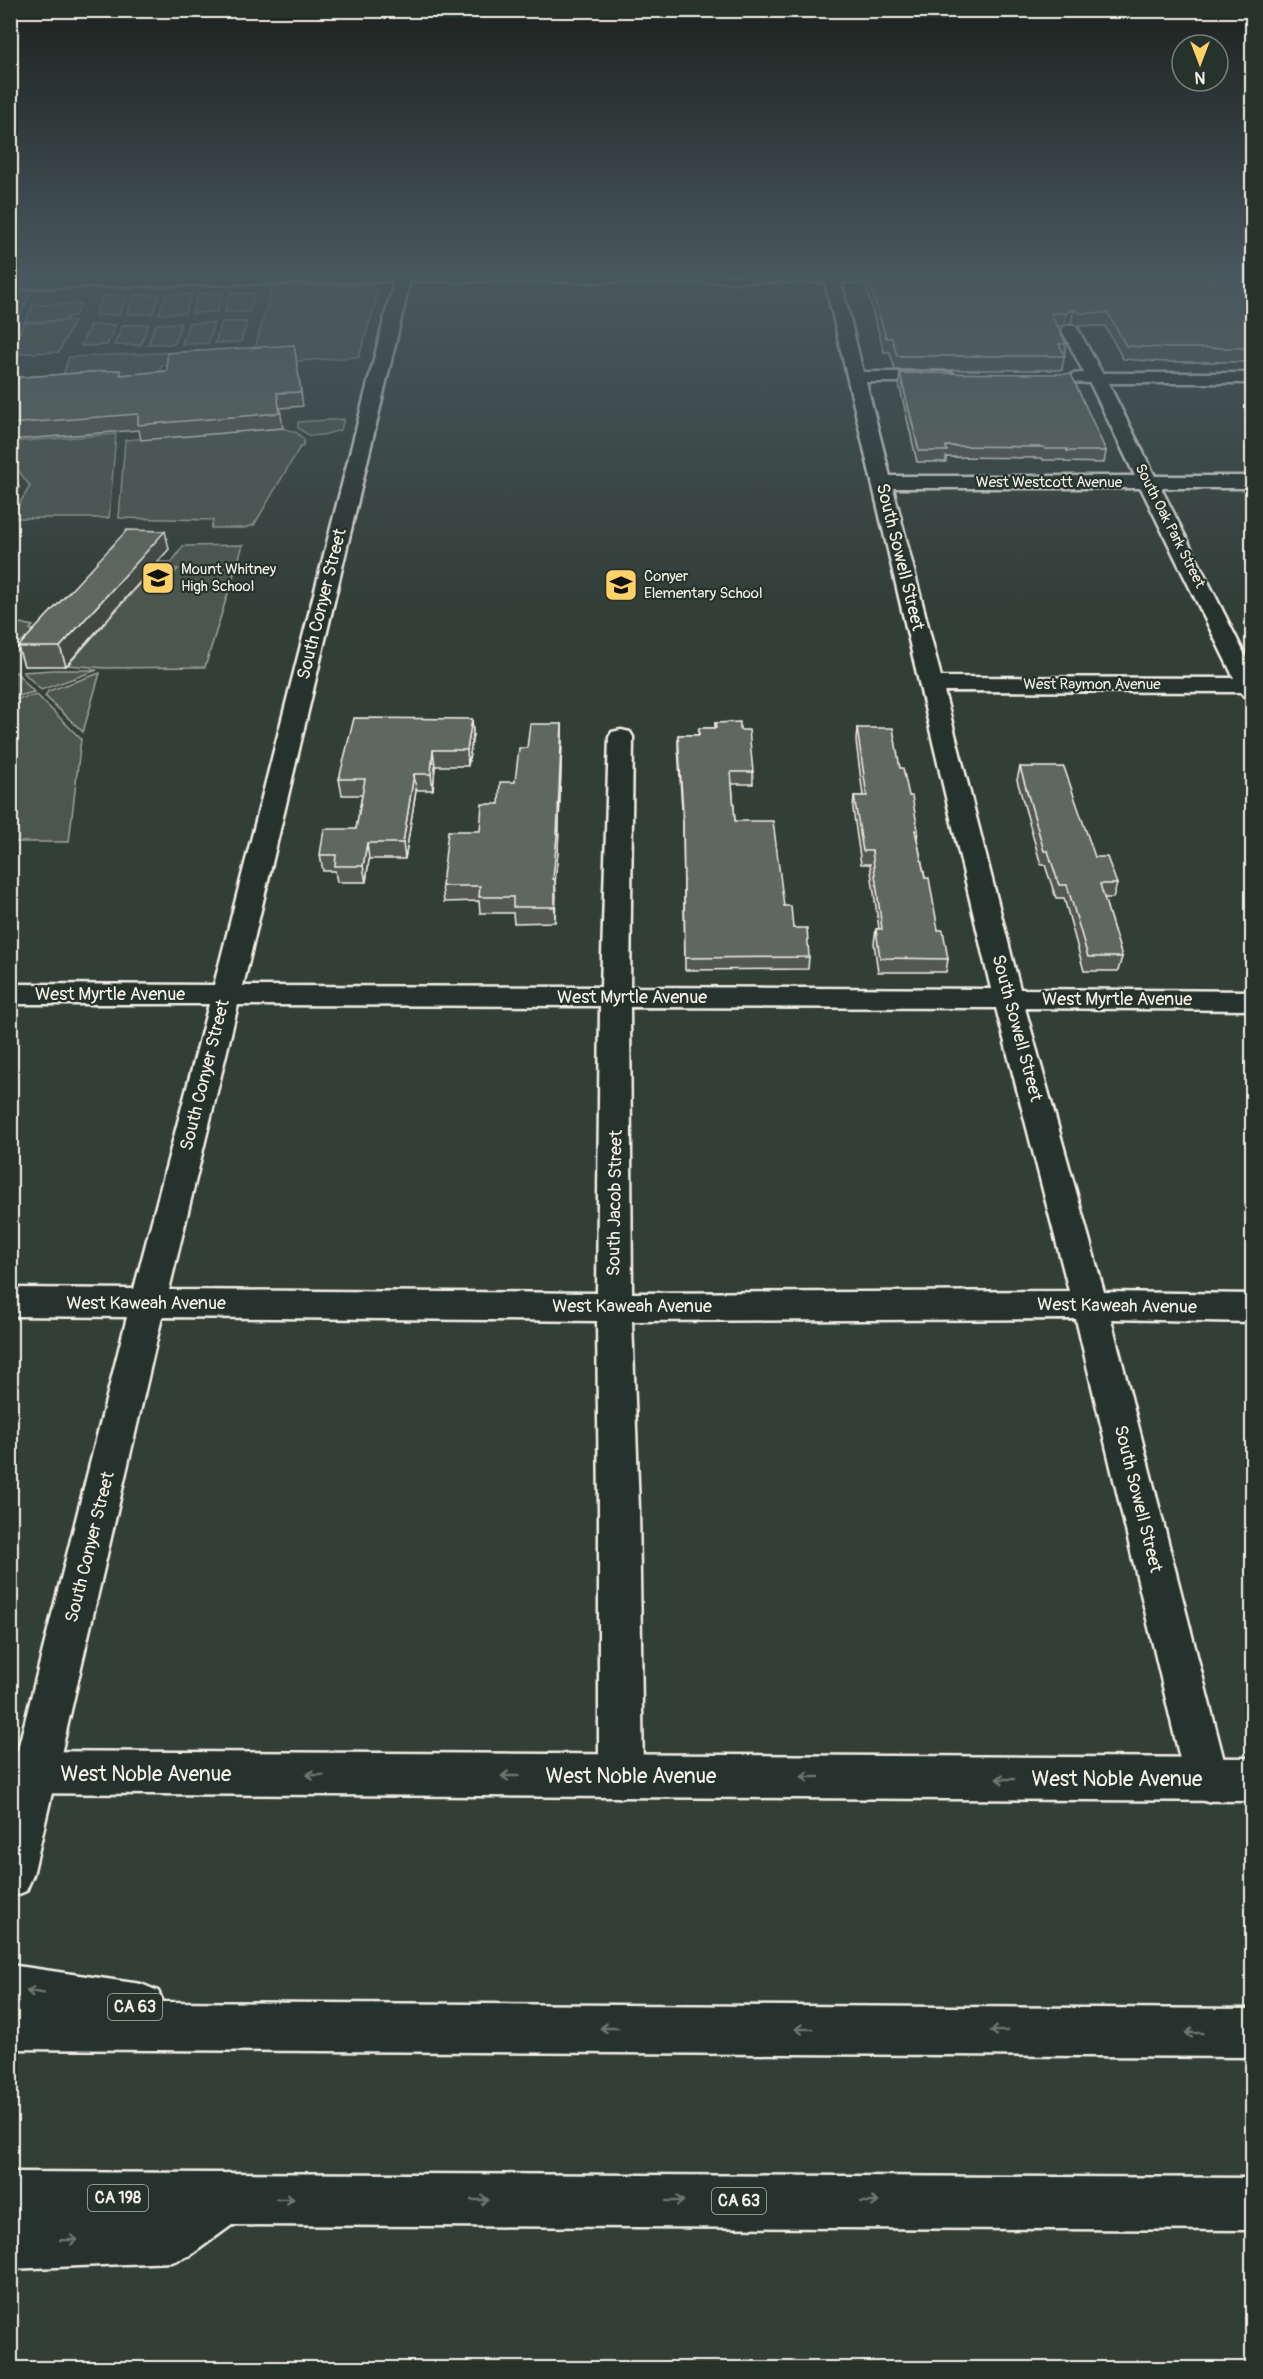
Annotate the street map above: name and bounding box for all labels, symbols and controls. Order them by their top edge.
north arrow [1170,33,1230,93]
text: N [1194,67,1205,87]
street label: South Oak Park Street [1130,461,1210,592]
street label: West Westcott Avenue [976,473,1123,492]
street label: South Sowell Street [871,481,930,634]
street label: South Conyer Street [292,525,352,682]
school or university icon: Mount Whitney High School [140,560,176,596]
place label: Mount Whitney High School [181,560,277,596]
school or university icon: Conyer Elementary School [603,567,639,603]
place label: Conyer Elementary School [644,567,763,603]
street label: West Raymon Avenue [1023,675,1161,694]
street label: South Sowell Street [986,952,1048,1105]
street label: West Myrtle Avenue [35,983,185,1006]
street label: West Myrtle Avenue [557,986,707,1009]
street label: West Myrtle Avenue [1042,988,1192,1011]
street label: South Conyer Street [175,996,235,1153]
street label: South Jacob Street [602,1129,628,1276]
street label: West Kaweah Avenue [66,1292,226,1315]
street label: West Kaweah Avenue [1037,1293,1197,1319]
street label: West Kaweah Avenue [552,1295,712,1318]
street label: South Sowell Street [1109,1423,1168,1576]
street label: South Conyer Street [60,1468,120,1625]
street label: West Noble Avenue [61,1761,232,1788]
street label: West Noble Avenue [546,1763,717,1790]
street label: West Noble Avenue [1032,1766,1203,1793]
one-way arrow [306,1769,326,1781]
one-way arrow [501,1770,521,1782]
one-way arrow [801,1772,821,1783]
one-way arrow [996,1773,1016,1784]
one-way arrow [25,1987,45,1998]
road number: CA 63 [108,1994,162,2020]
one-way arrow [600,2022,620,2034]
one-way arrow [795,2024,815,2035]
one-way arrow [990,2025,1010,2037]
one-way arrow [1185,2027,1205,2039]
road number: CA 198 [88,2185,148,2211]
road number: CA 63 [712,2188,766,2214]
one-way arrow [274,2193,294,2205]
one-way arrow [469,2194,489,2206]
one-way arrow [664,2195,684,2207]
one-way arrow [859,2196,879,2208]
one-way arrow [58,2235,78,2246]

